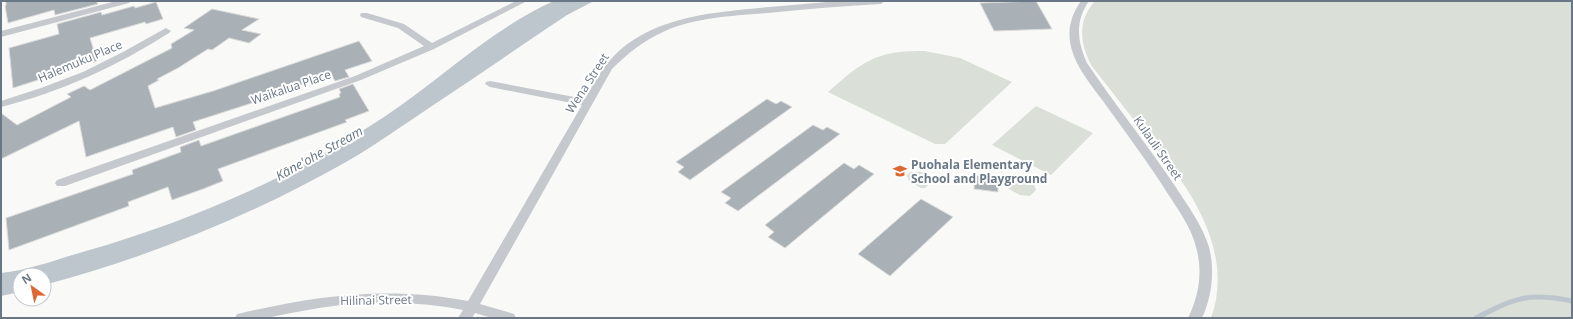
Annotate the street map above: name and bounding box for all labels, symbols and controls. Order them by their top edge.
street label: Halemuku Place [35,36,125,86]
street label: Wena Street [561,50,613,116]
street label: Waikalua Place [249,65,333,109]
street label: Kulauli Street [1130,113,1186,183]
water label: Kāne'ohe Stream [272,122,366,184]
place label: Puohala Elementary School and Playground [911,156,1047,187]
school or university icon: Puohala Elementary School and Playground [892,163,908,179]
north arrow [12,267,52,307]
text: N [18,269,34,287]
street label: Hilinai Street [340,291,412,309]

